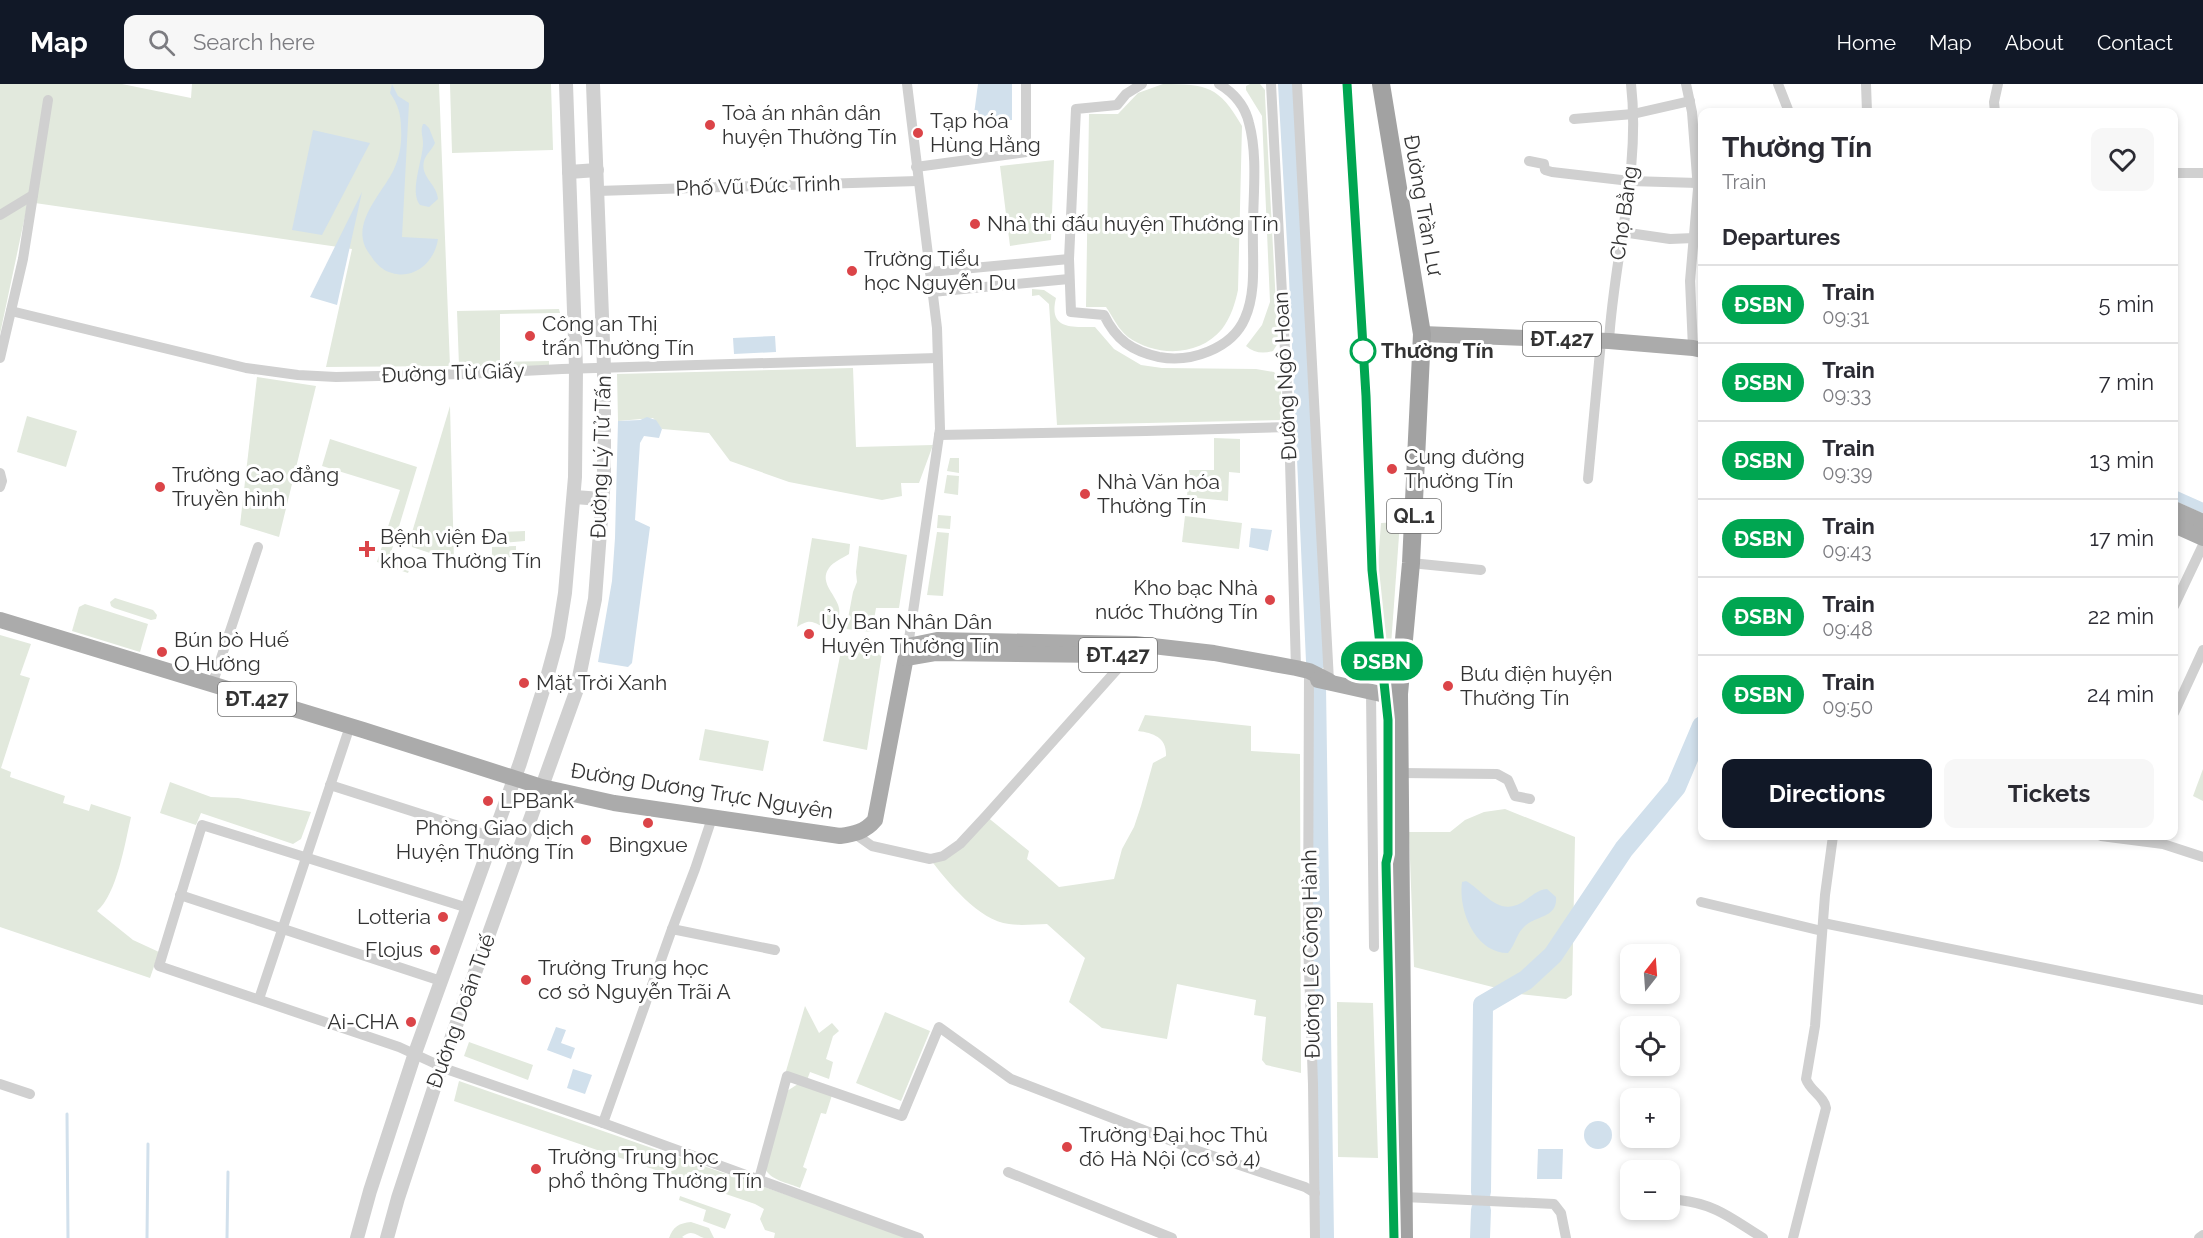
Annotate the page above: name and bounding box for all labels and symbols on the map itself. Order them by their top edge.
place label: Toà án nhân dân huyện Thường Tín [722,100,897,149]
place label: Tạp hóa Hùng Hằng [930,108,1041,157]
marker: Toà án nhân dân huyện Thường Tín [703,118,717,132]
marker: Tạp hóa Hùng Hằng [911,126,925,140]
street label: Đường Trần Lư [1399,133,1448,279]
street label: Chợ Bằng [1605,164,1643,262]
street label: Phố Vũ Đức Trinh [675,170,841,201]
place label: Nhà thi đấu huyện Thường Tín [987,211,1279,236]
marker: Nhà thi đấu huyện Thường Tín [968,217,982,231]
place label: Trường Tiểu học Nguyễn Du [864,246,1016,295]
marker: Trường Tiểu học Nguyễn Du [845,264,859,278]
street label: Đường Ngô Hoan [1268,291,1301,461]
place label: Công an Thị trấn Thường Tín [542,311,694,360]
road number: ĐT.427 [1523,322,1601,356]
marker: Công an Thị trấn Thường Tín [523,329,537,343]
marker: Thường Tín [1350,338,1376,364]
place label: Thường Tín [1381,338,1494,363]
street label: Đường Từ Giấy [381,358,525,387]
street label: Đường Lý Tử Tấn [585,375,616,539]
place label: Cung đường Thường Tín [1404,444,1525,493]
place label: Trường Cao đẳng Truyền hình [172,462,339,511]
marker: Cung đường Thường Tín [1385,462,1399,476]
place label: Nhà Văn hóa Thường Tín [1097,469,1220,518]
marker: Trường Cao đẳng Truyền hình [153,480,167,494]
marker: Nhà Văn hóa Thường Tín [1078,487,1092,501]
road number: QL.1 [1387,499,1441,533]
place label: Bệnh viện Đa khoa Thường Tín [380,524,542,573]
marker: Bệnh viện Đa khoa Thường Tín [358,540,376,558]
place label: Kho bạc Nhà nước Thường Tín [1095,575,1258,624]
marker: Kho bạc Nhà nước Thường Tín [1263,593,1277,607]
place label: Ủy Ban Nhân Dân Huyện Thường Tín [821,609,999,658]
place label: Bún bò Huế O Hường [174,627,289,676]
marker: Ủy Ban Nhân Dân Huyện Thường Tín [802,627,816,641]
road number: ĐT.427 [1079,638,1157,672]
line badge: ĐSBN [1340,642,1424,680]
marker: Bún bò Huế O Hường [155,645,169,659]
place label: Bưu điện huyện Thường Tín [1460,661,1613,710]
place label: Mặt Trời Xanh [536,670,667,695]
marker: Mặt Trời Xanh [517,676,531,690]
marker: Bưu điện huyện Thường Tín [1441,679,1455,693]
road number: ĐT.427 [218,682,296,716]
street label: Đường Dương Trực Nguyên [569,757,835,824]
place label: LPBank [500,788,574,813]
marker: LPBank [481,794,495,808]
place label: Phòng Giao dịch Huyện Thường Tín [396,815,574,864]
marker: Bingxue [641,816,655,830]
place label: Bingxue [608,832,688,857]
marker: Phòng Giao dịch Huyện Thường Tín [579,833,593,847]
street label: Đường Lê Công Hành [1296,849,1325,1059]
place label: Lotteria [357,904,431,929]
marker: Lotteria [436,910,450,924]
street label: Đường Doãn Tuế [421,930,500,1091]
place label: Flojus [365,937,423,962]
marker: Flojus [428,943,442,957]
north arrow [1620,944,1680,1004]
place label: Trường Trung học cơ sở Nguyễn Trãi A [538,955,731,1004]
marker: Trường Trung học cơ sở Nguyễn Trãi A [519,973,533,987]
place label: Ai-CHA [327,1009,399,1034]
marker: Ai-CHA [404,1015,418,1029]
place label: Trường Đại học Thủ đô Hà Nội (cơ sở 4) [1079,1122,1268,1171]
marker: Trường Đại học Thủ đô Hà Nội (cơ sở 4) [1060,1140,1074,1154]
place label: Trường Trung học phổ thông Thường Tín [548,1144,762,1193]
marker: Trường Trung học phổ thông Thường Tín [529,1162,543,1176]

